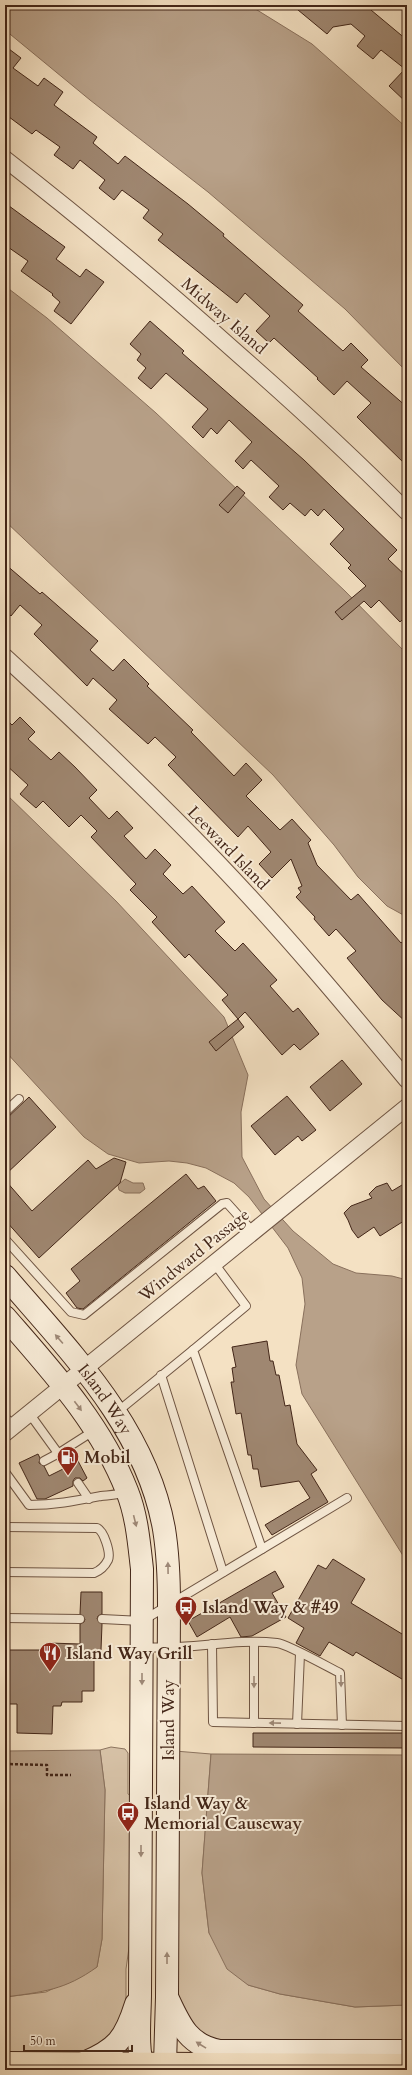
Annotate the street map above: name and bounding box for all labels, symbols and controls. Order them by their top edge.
street label: Midway Island [176,272,272,360]
street label: Leeward Island [182,801,274,895]
street label: Windward Passage [133,1203,254,1307]
one-way arrow [54,1333,63,1344]
street label: Island Way [73,1359,138,1439]
one-way arrow [74,1400,82,1411]
fuel station icon: Mobil [55,1444,81,1477]
place label: Mobil [84,1446,131,1469]
one-way arrow [132,1515,138,1527]
one-way arrow [165,1562,172,1574]
bus stop icon: Island Way & #49 [173,1594,199,1627]
place label: Island Way & #49 [202,1596,339,1619]
restaurant icon: Island Way Grill [37,1640,63,1673]
place label: Island Way Grill [66,1642,192,1665]
one-way arrow [139,1673,145,1686]
one-way arrow [337,1675,344,1687]
one-way arrow [251,1676,257,1689]
street label: Island Way [157,1679,180,1761]
one-way arrow [268,1720,281,1726]
place label: Island Way & Memorial Causeway [144,1792,303,1835]
bus stop icon: Island Way & Memorial Causeway [115,1800,141,1833]
one-way arrow [138,1845,144,1858]
one-way arrow [164,1951,170,1964]
scale bar [24,2027,132,2053]
text: 50 m [30,2033,57,2049]
one-way arrow [195,2042,207,2049]

